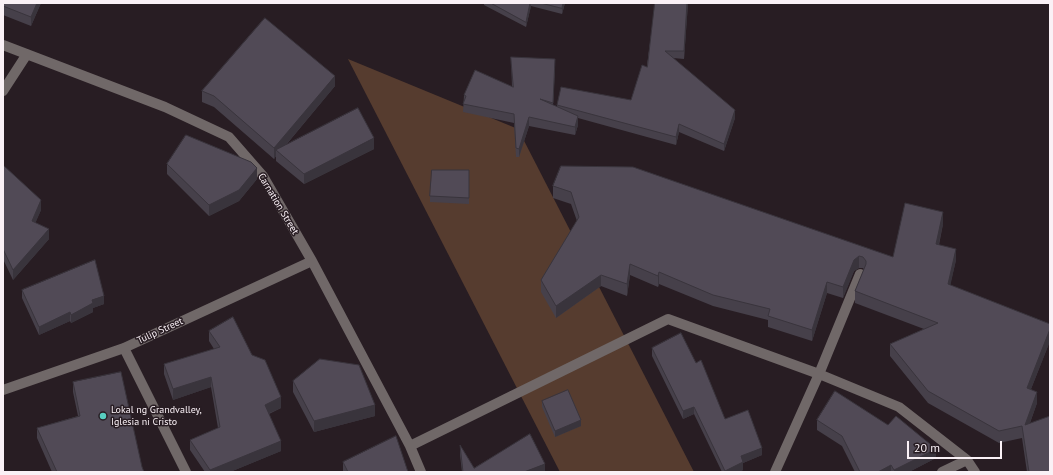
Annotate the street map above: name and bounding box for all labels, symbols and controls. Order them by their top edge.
street label: Carnation Street [255,171,301,237]
street label: Tulip Street [135,315,185,347]
place label: Lokal ng Grandvalley, Iglesia ni Cristo [111,404,202,428]
marker: Lokal ng Grandvalley, Iglesia ni Cristo [98,411,108,421]
scale bar [909,433,1004,459]
text: 20 m [914,440,940,455]

